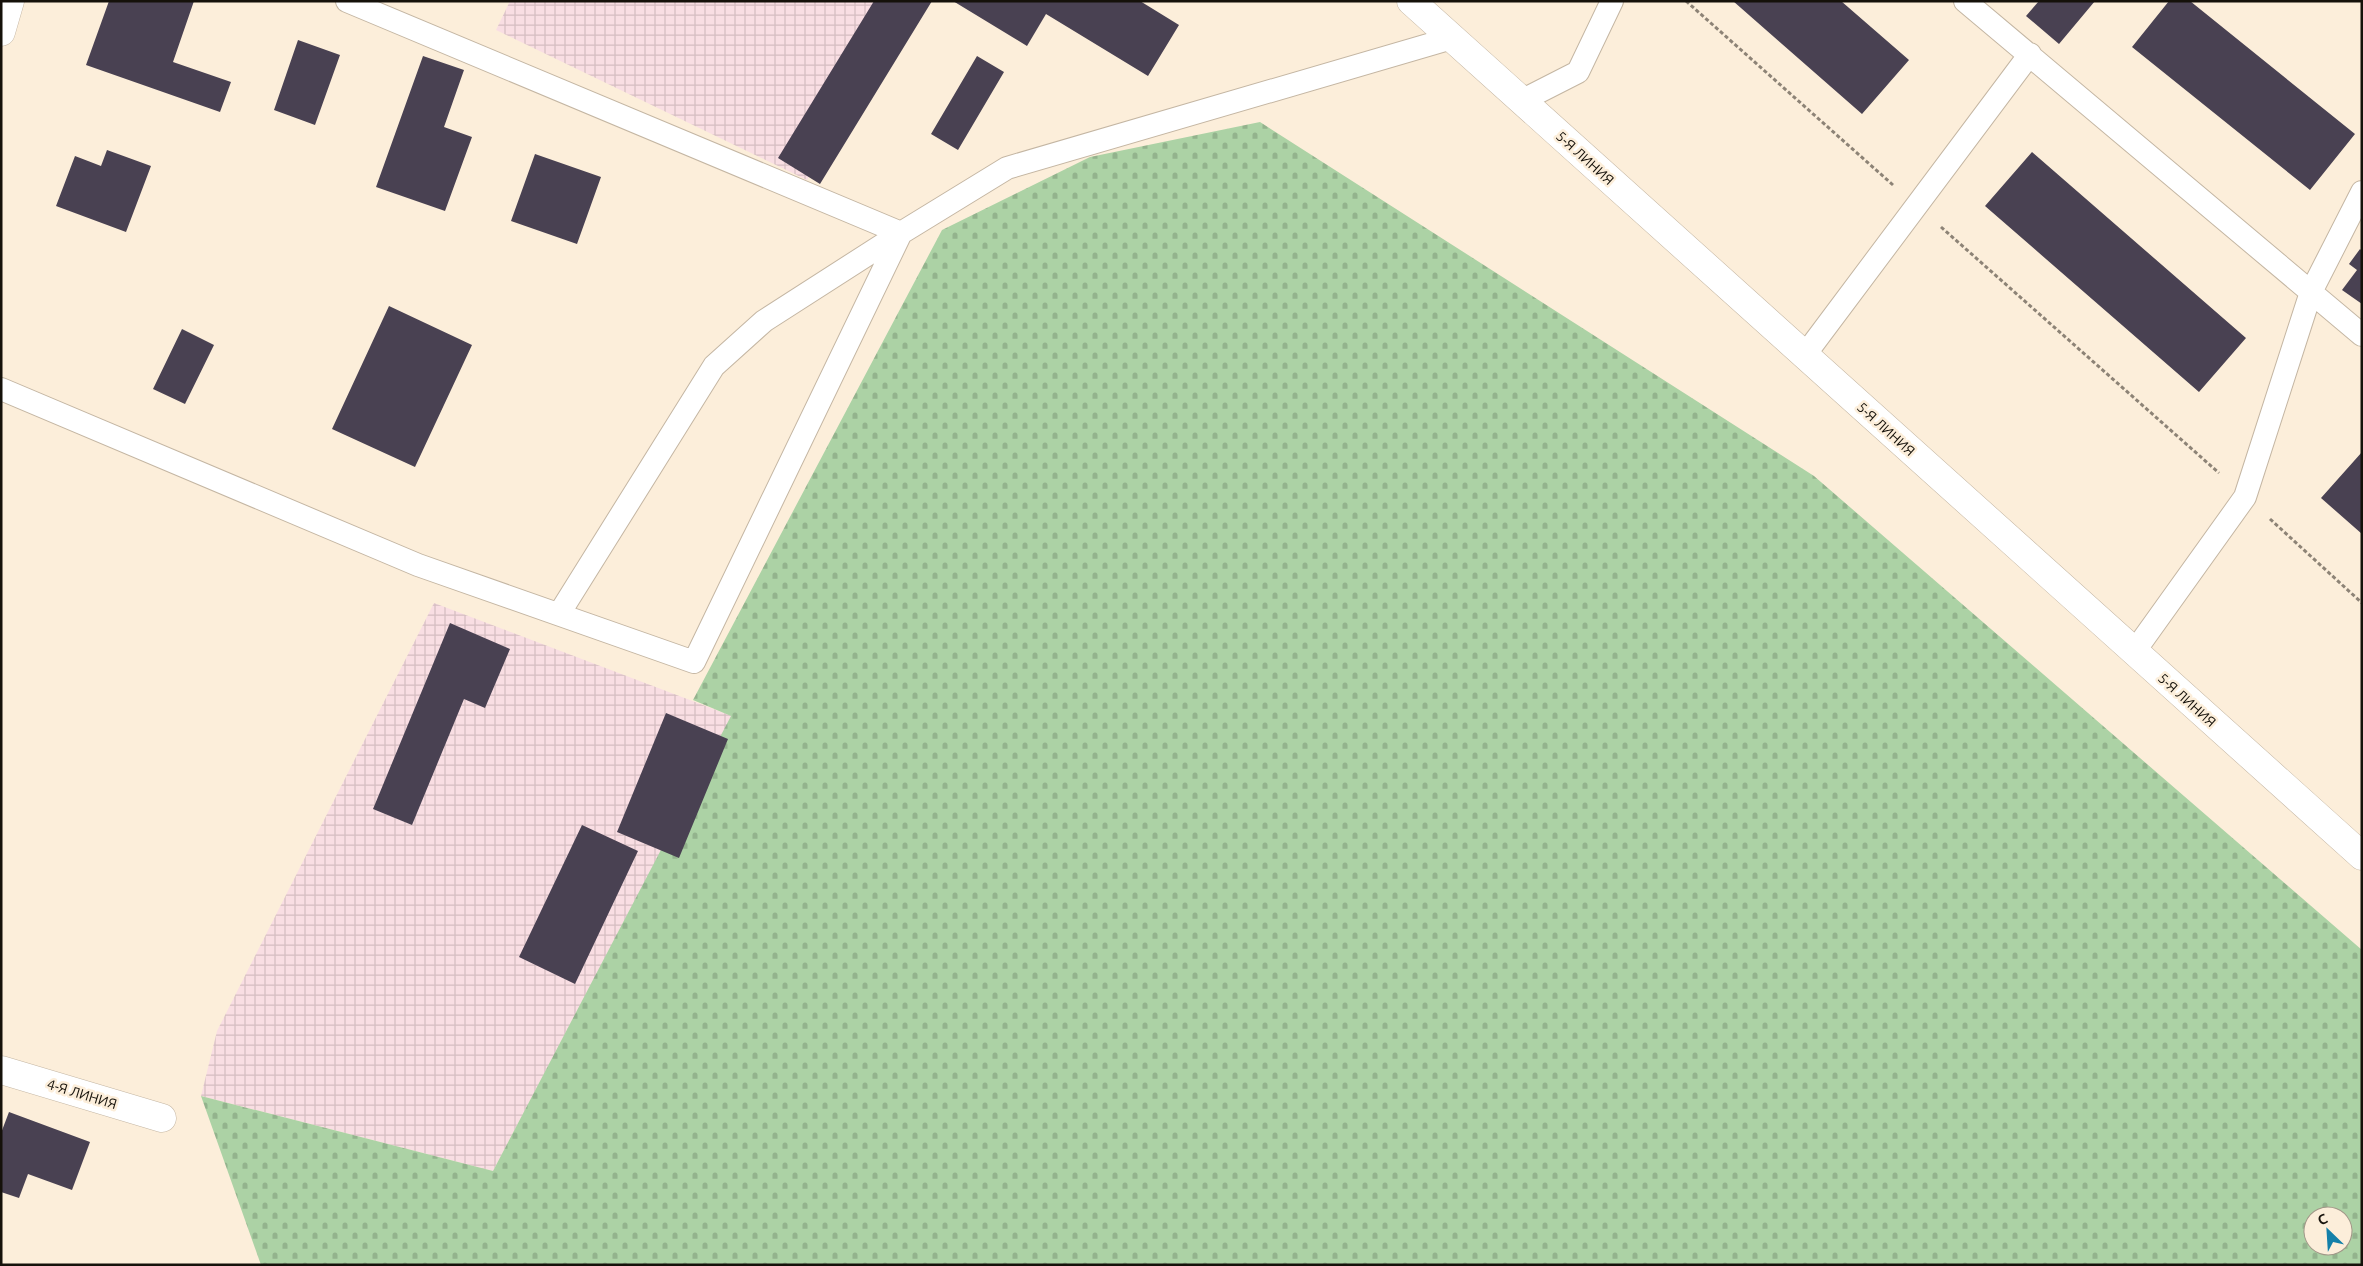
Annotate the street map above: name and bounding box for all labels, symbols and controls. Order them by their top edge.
street label: 5-Я ЛИНИЯ [1553,128,1617,188]
street label: 5-Я ЛИНИЯ [1854,399,1918,459]
street label: 5-Я ЛИНИЯ [2155,670,2219,730]
street label: 4-Я ЛИНИЯ [45,1076,119,1112]
north arrow [2303,1206,2353,1256]
text: С [2315,1210,2330,1228]

